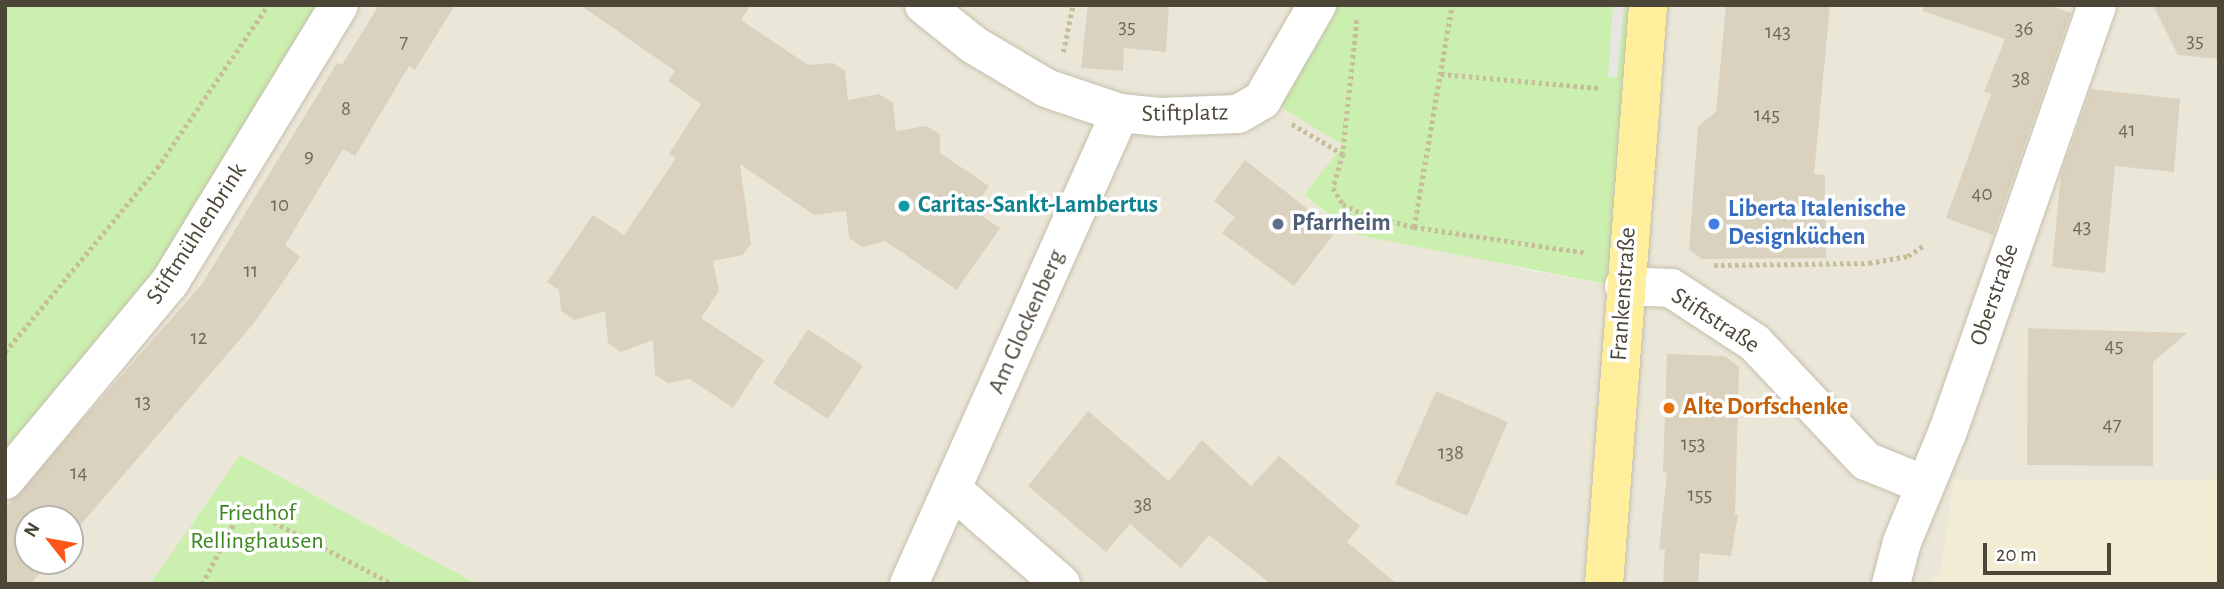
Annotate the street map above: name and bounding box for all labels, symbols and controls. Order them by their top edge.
house number: 35 [1118,14,1136,40]
house number: 36 [2015,16,2033,42]
house number: 143 [1765,19,1791,45]
house number: 35 [2186,28,2204,54]
house number: 7 [400,29,408,55]
house number: 38 [2012,66,2030,92]
house number: 8 [341,96,351,122]
street label: Stiftplatz [1141,99,1229,129]
house number: 145 [1754,102,1780,128]
house number: 41 [2118,117,2136,143]
house number: 9 [304,143,314,169]
street label: Stiftmühlenbrink [141,158,253,310]
house number: 40 [1971,181,1993,207]
house number: 10 [271,192,289,218]
place label: Caritas-Sankt-Lambertus [918,192,1158,220]
place label: Liberta Italenische Designküchen [1728,196,1906,252]
marker: Caritas-Sankt-Lambertus [896,198,912,214]
place label: Pfarrheim [1292,210,1391,238]
house number: 43 [2073,214,2091,240]
marker: Pfarrheim [1270,216,1286,232]
marker: Liberta Italenische Designküchen [1706,216,1722,232]
street label: Frankenstraße [1605,226,1643,362]
street label: Oberstraße [1964,240,2026,350]
street label: Am Glockenberg [982,245,1072,399]
house number: 11 [244,258,258,284]
street label: Stiftstraße [1665,282,1765,360]
house number: 12 [191,325,207,351]
house number: 45 [2105,333,2123,359]
house number: 13 [135,389,151,415]
place label: Alte Dorfschenke [1683,394,1848,422]
marker: Alte Dorfschenke [1661,400,1677,416]
house number: 47 [2103,412,2121,438]
house number: 153 [1681,431,1705,457]
house number: 138 [1438,440,1464,466]
house number: 14 [70,460,88,486]
house number: 155 [1688,482,1712,508]
house number: 38 [1134,492,1152,518]
park label: Friedhof Rellinghausen [190,500,324,556]
north arrow [14,505,84,575]
text: N [21,519,44,541]
scale bar [1986,530,2114,574]
text: 20 m [1996,544,2037,565]

